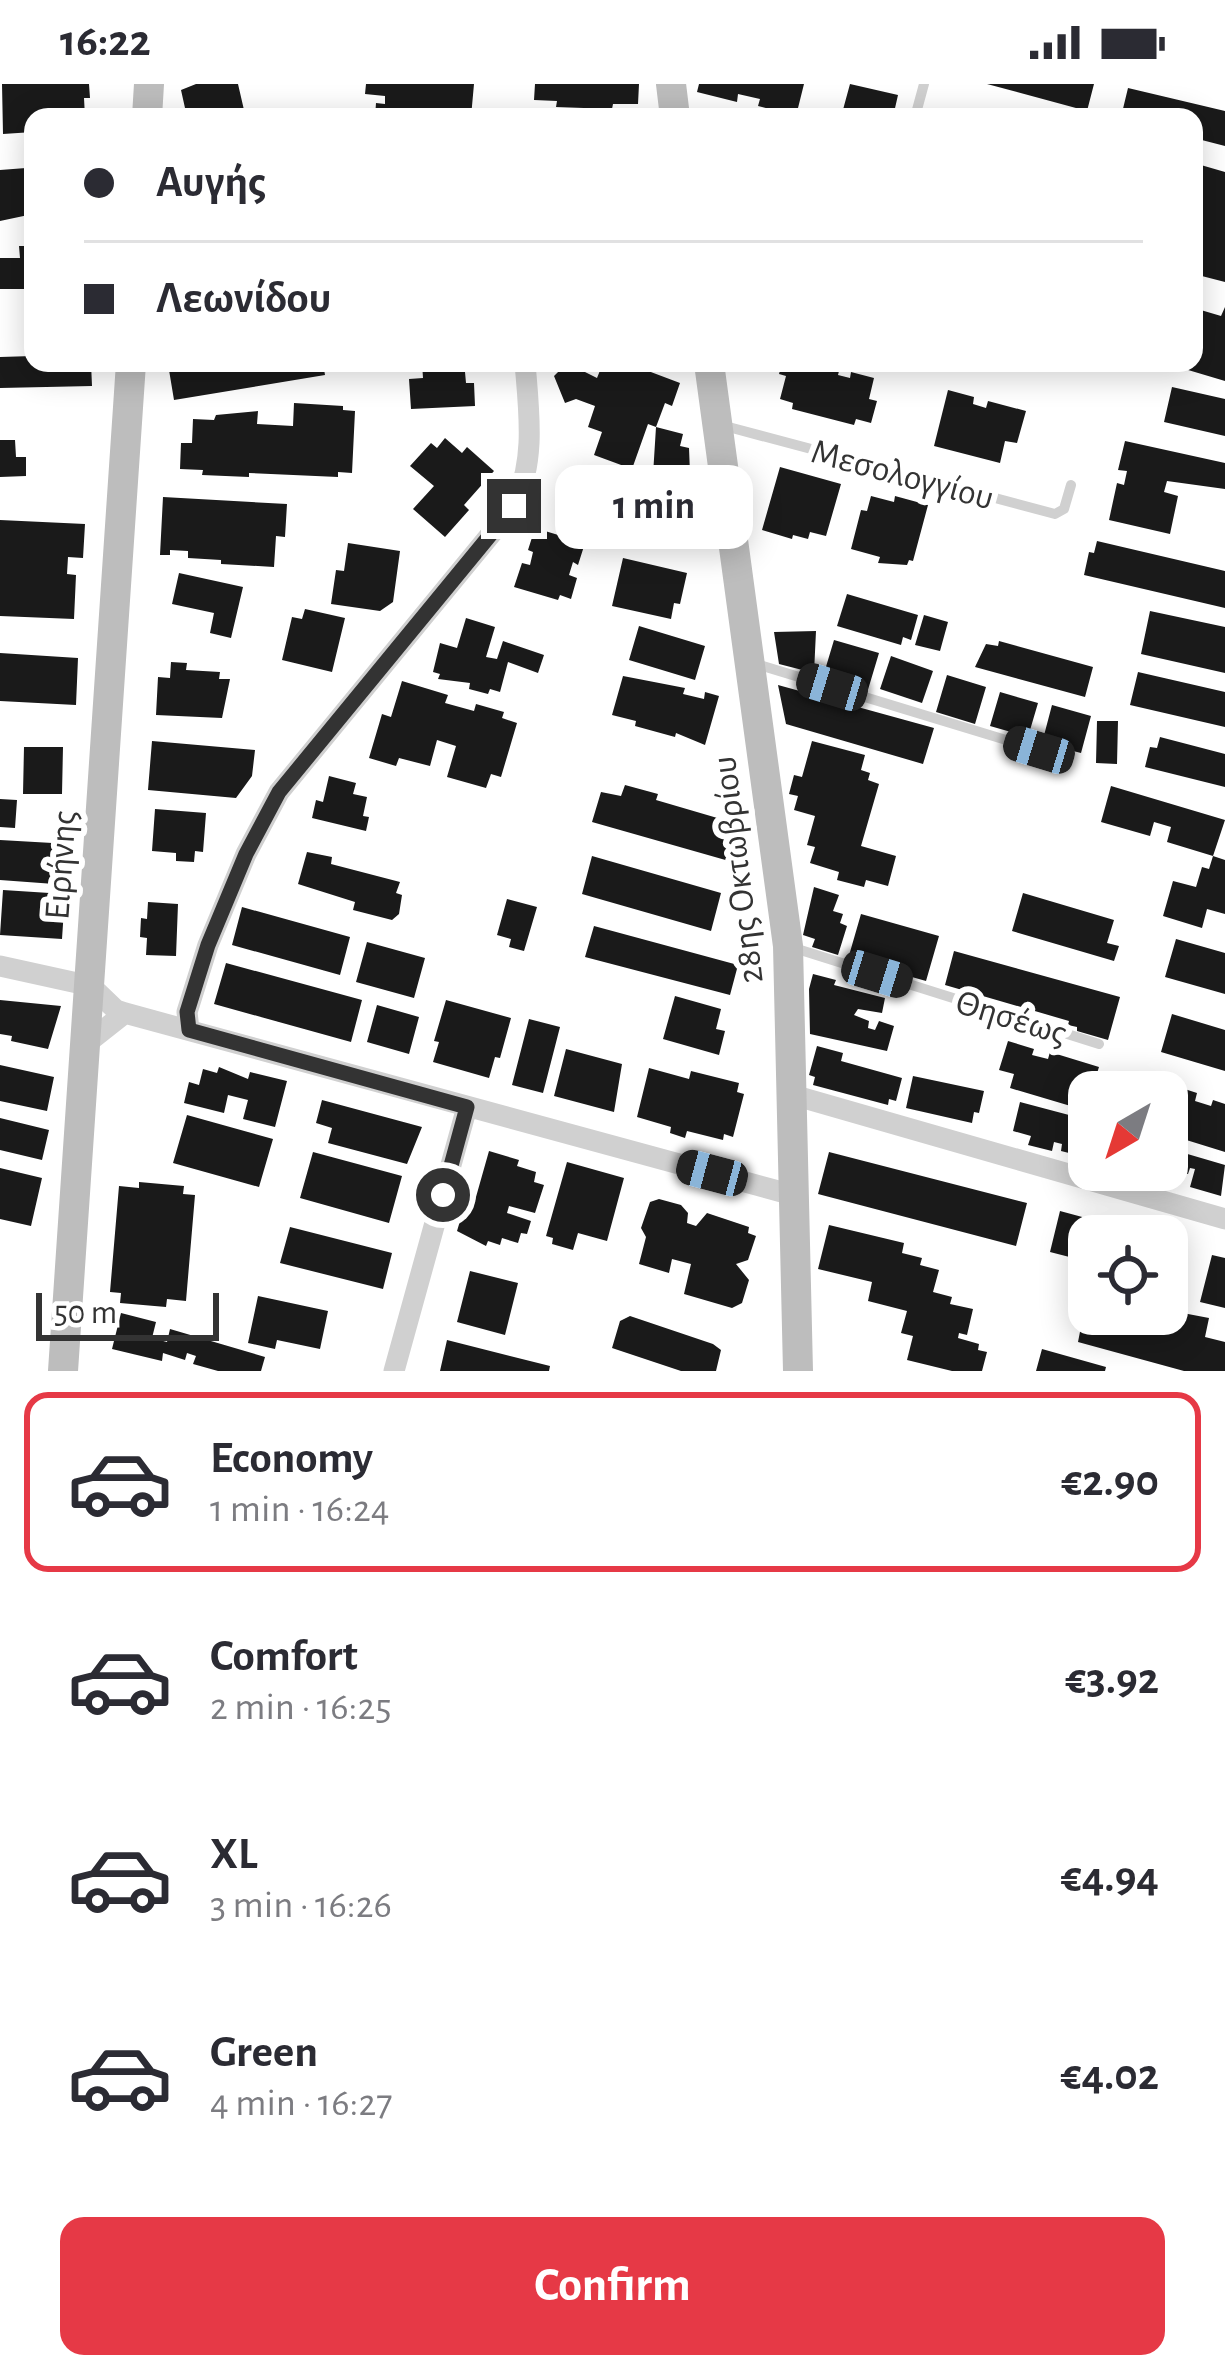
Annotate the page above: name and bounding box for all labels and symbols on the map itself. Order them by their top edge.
street label: Μεσολογγίου [807,433,998,517]
callout: 1 min [556,464,754,548]
route end [487,479,541,533]
car [792,659,872,715]
car [999,722,1079,778]
street label: 28ης Οκτωβρίου [706,754,770,986]
street label: Ειρήνης [39,809,83,921]
car [837,946,917,1002]
street label: Θησέως [952,984,1071,1052]
north arrow [1068,1071,1188,1191]
car [673,1146,751,1200]
route start [416,1168,470,1222]
scale bar [36,1287,219,1340]

